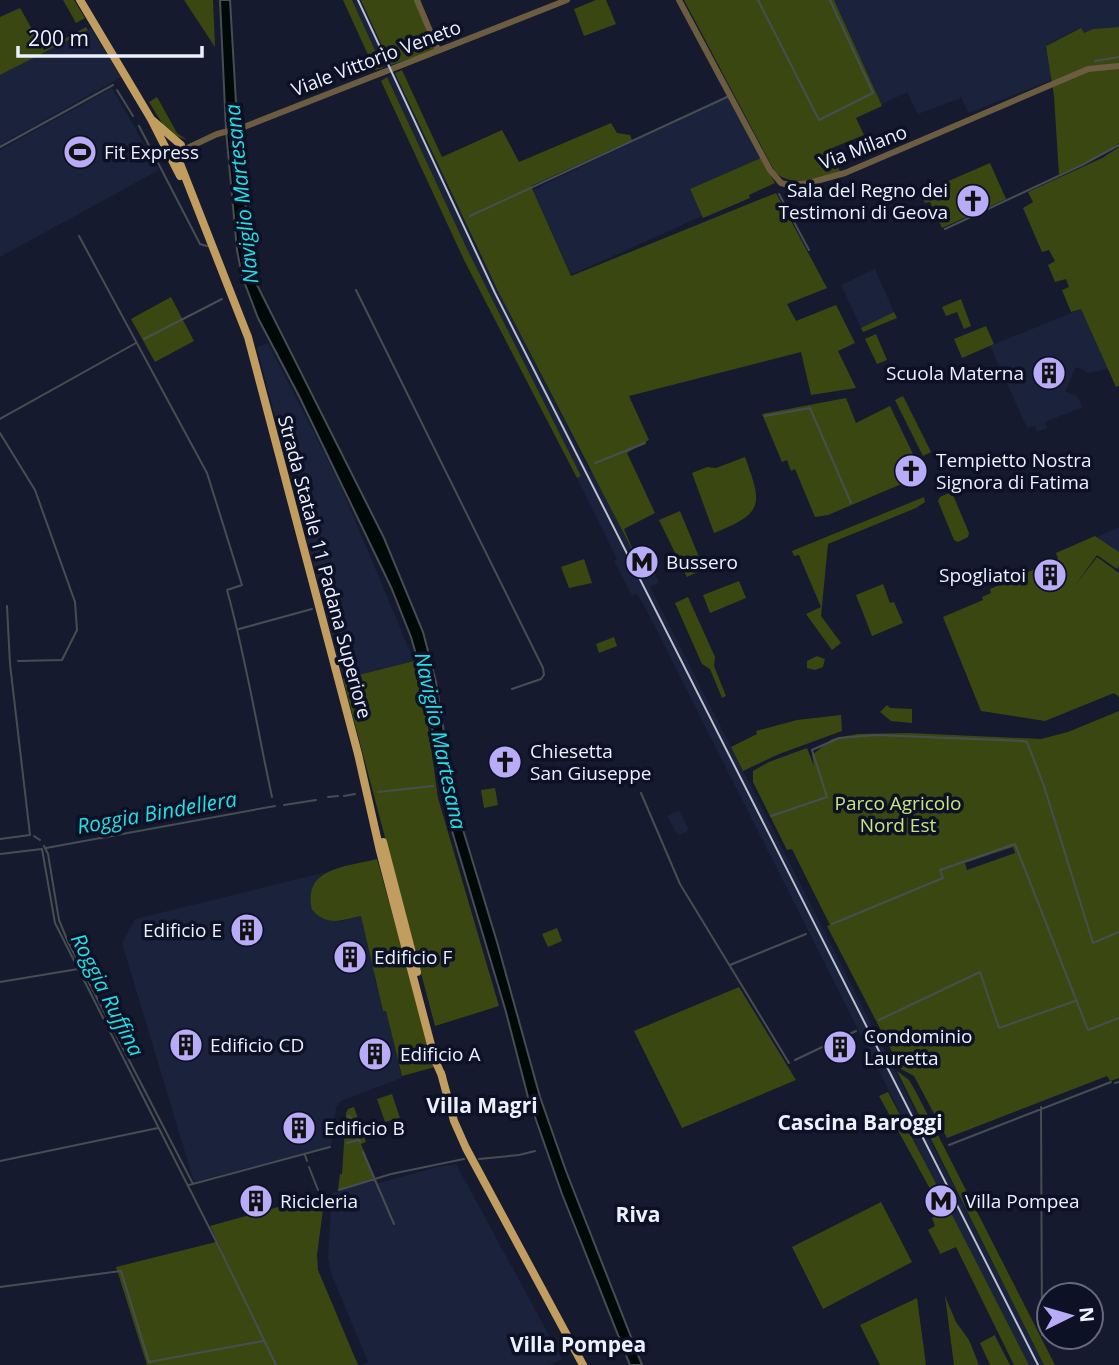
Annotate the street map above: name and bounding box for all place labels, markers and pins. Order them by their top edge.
sports icon: Fit Express [61,133,99,171]
place label: Fit Express [104,139,199,165]
place label: Sala del Regno dei Testimoni di Geova [779,177,948,225]
church icon: Sala del Regno dei Testimoni di Geova [954,182,992,220]
building icon: Scuola Materna [1030,354,1068,392]
place label: Scuola Materna [886,360,1024,386]
place label: Tempietto Nostra Signora di Fatima [936,447,1092,495]
church icon: Tempietto Nostra Signora di Fatima [892,452,930,490]
metro station icon: Bussero [623,543,661,581]
place label: Bussero [666,549,738,575]
building icon: Spogliatoi [1031,556,1069,594]
place label: Spogliatoi [939,562,1026,588]
place label: Chiesetta San Giuseppe [530,738,651,786]
church icon: Chiesetta San Giuseppe [486,743,524,781]
building icon: Edificio E [228,911,266,949]
place label: Edificio E [143,917,222,943]
building icon: Edificio F [331,938,369,976]
place label: Edificio F [374,944,452,970]
place label: Condominio Lauretta [864,1023,972,1071]
building icon: Edificio CD [167,1026,205,1064]
building icon: Condominio Lauretta [821,1028,859,1066]
place label: Edificio CD [210,1032,304,1058]
building icon: Edificio A [356,1035,394,1073]
place label: Edificio A [400,1041,480,1067]
building icon: Edificio B [280,1109,318,1147]
place label: Edificio B [324,1115,405,1141]
building icon: Ricicleria [237,1182,275,1220]
metro station icon: Villa Pompea [922,1182,960,1220]
place label: Ricicleria [280,1188,358,1214]
place label: Villa Pompea [965,1188,1080,1214]

